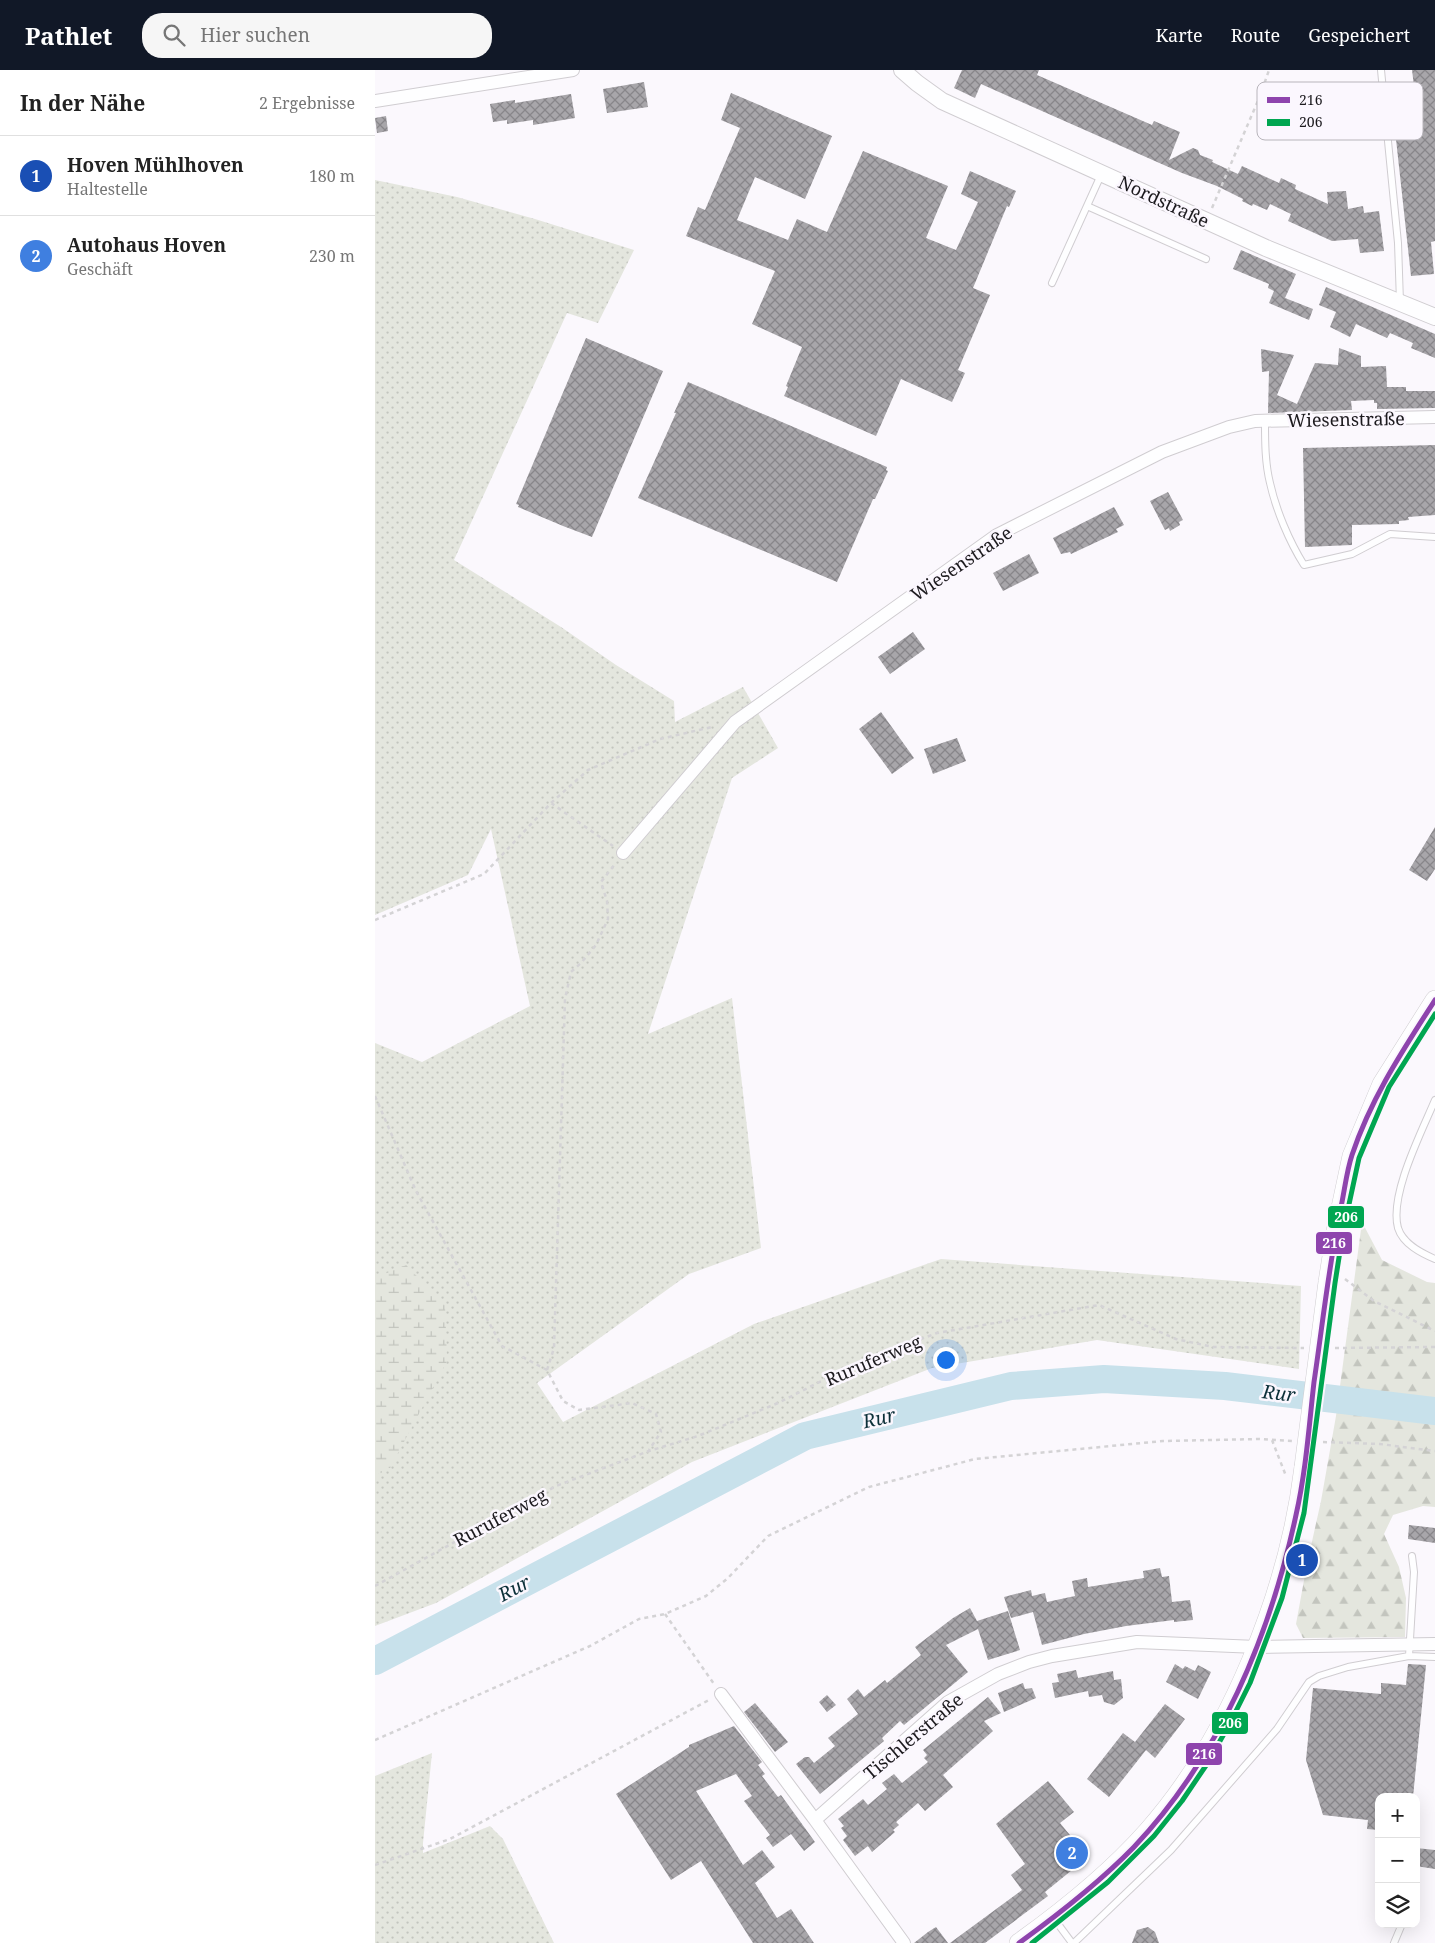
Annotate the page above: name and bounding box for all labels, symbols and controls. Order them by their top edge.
search box [142,13,492,58]
text: Pathlet [25,19,112,52]
icon: search [160,21,188,49]
text: Hier suchen [200,22,310,48]
text: Karte [1155,23,1203,47]
text: Route [1231,23,1280,47]
text: Gespeichert [1308,23,1410,47]
legend [1257,82,1423,140]
text: In der Nähe [20,89,145,117]
text: 216 [1299,90,1323,109]
text: 2 Ergebnisse [259,92,355,114]
text: 206 [1299,112,1323,131]
text: Hoven Mühlhoven [67,152,244,178]
text: 1 [31,165,41,187]
text: 180 m [309,165,355,187]
street label: Nordstraße [1115,169,1213,233]
text: Haltestelle [67,178,148,200]
text: Autohaus Hoven [67,232,226,258]
text: 2 [31,245,41,267]
text: 230 m [309,245,355,267]
text: Geschäft [67,258,133,280]
street label: Wiesenstraße [1287,406,1405,432]
street label: Wiesenstraße [906,520,1016,606]
line badge: 206 [1327,1205,1365,1229]
text: 206 [1334,1207,1358,1226]
line badge: 216 [1315,1231,1353,1255]
text: 216 [1322,1233,1346,1252]
street label: Ruruferweg [821,1329,925,1391]
your location [933,1347,959,1373]
water label: Rur [1260,1378,1297,1408]
water label: Rur [859,1402,898,1435]
street label: Ruruferweg [449,1482,551,1552]
pin: 1 [1286,1541,1318,1579]
water label: Rur [492,1569,535,1608]
street label: Tischlerstraße [858,1687,968,1785]
line badge: 206 [1211,1711,1249,1735]
text: 206 [1218,1713,1242,1732]
line badge: 216 [1185,1742,1223,1766]
text: 216 [1192,1744,1216,1763]
map controls [1375,1793,1420,1928]
button: + [1375,1793,1420,1838]
pin: 2 [1056,1834,1088,1872]
button: − [1375,1838,1420,1883]
button: layers [1375,1883,1420,1928]

